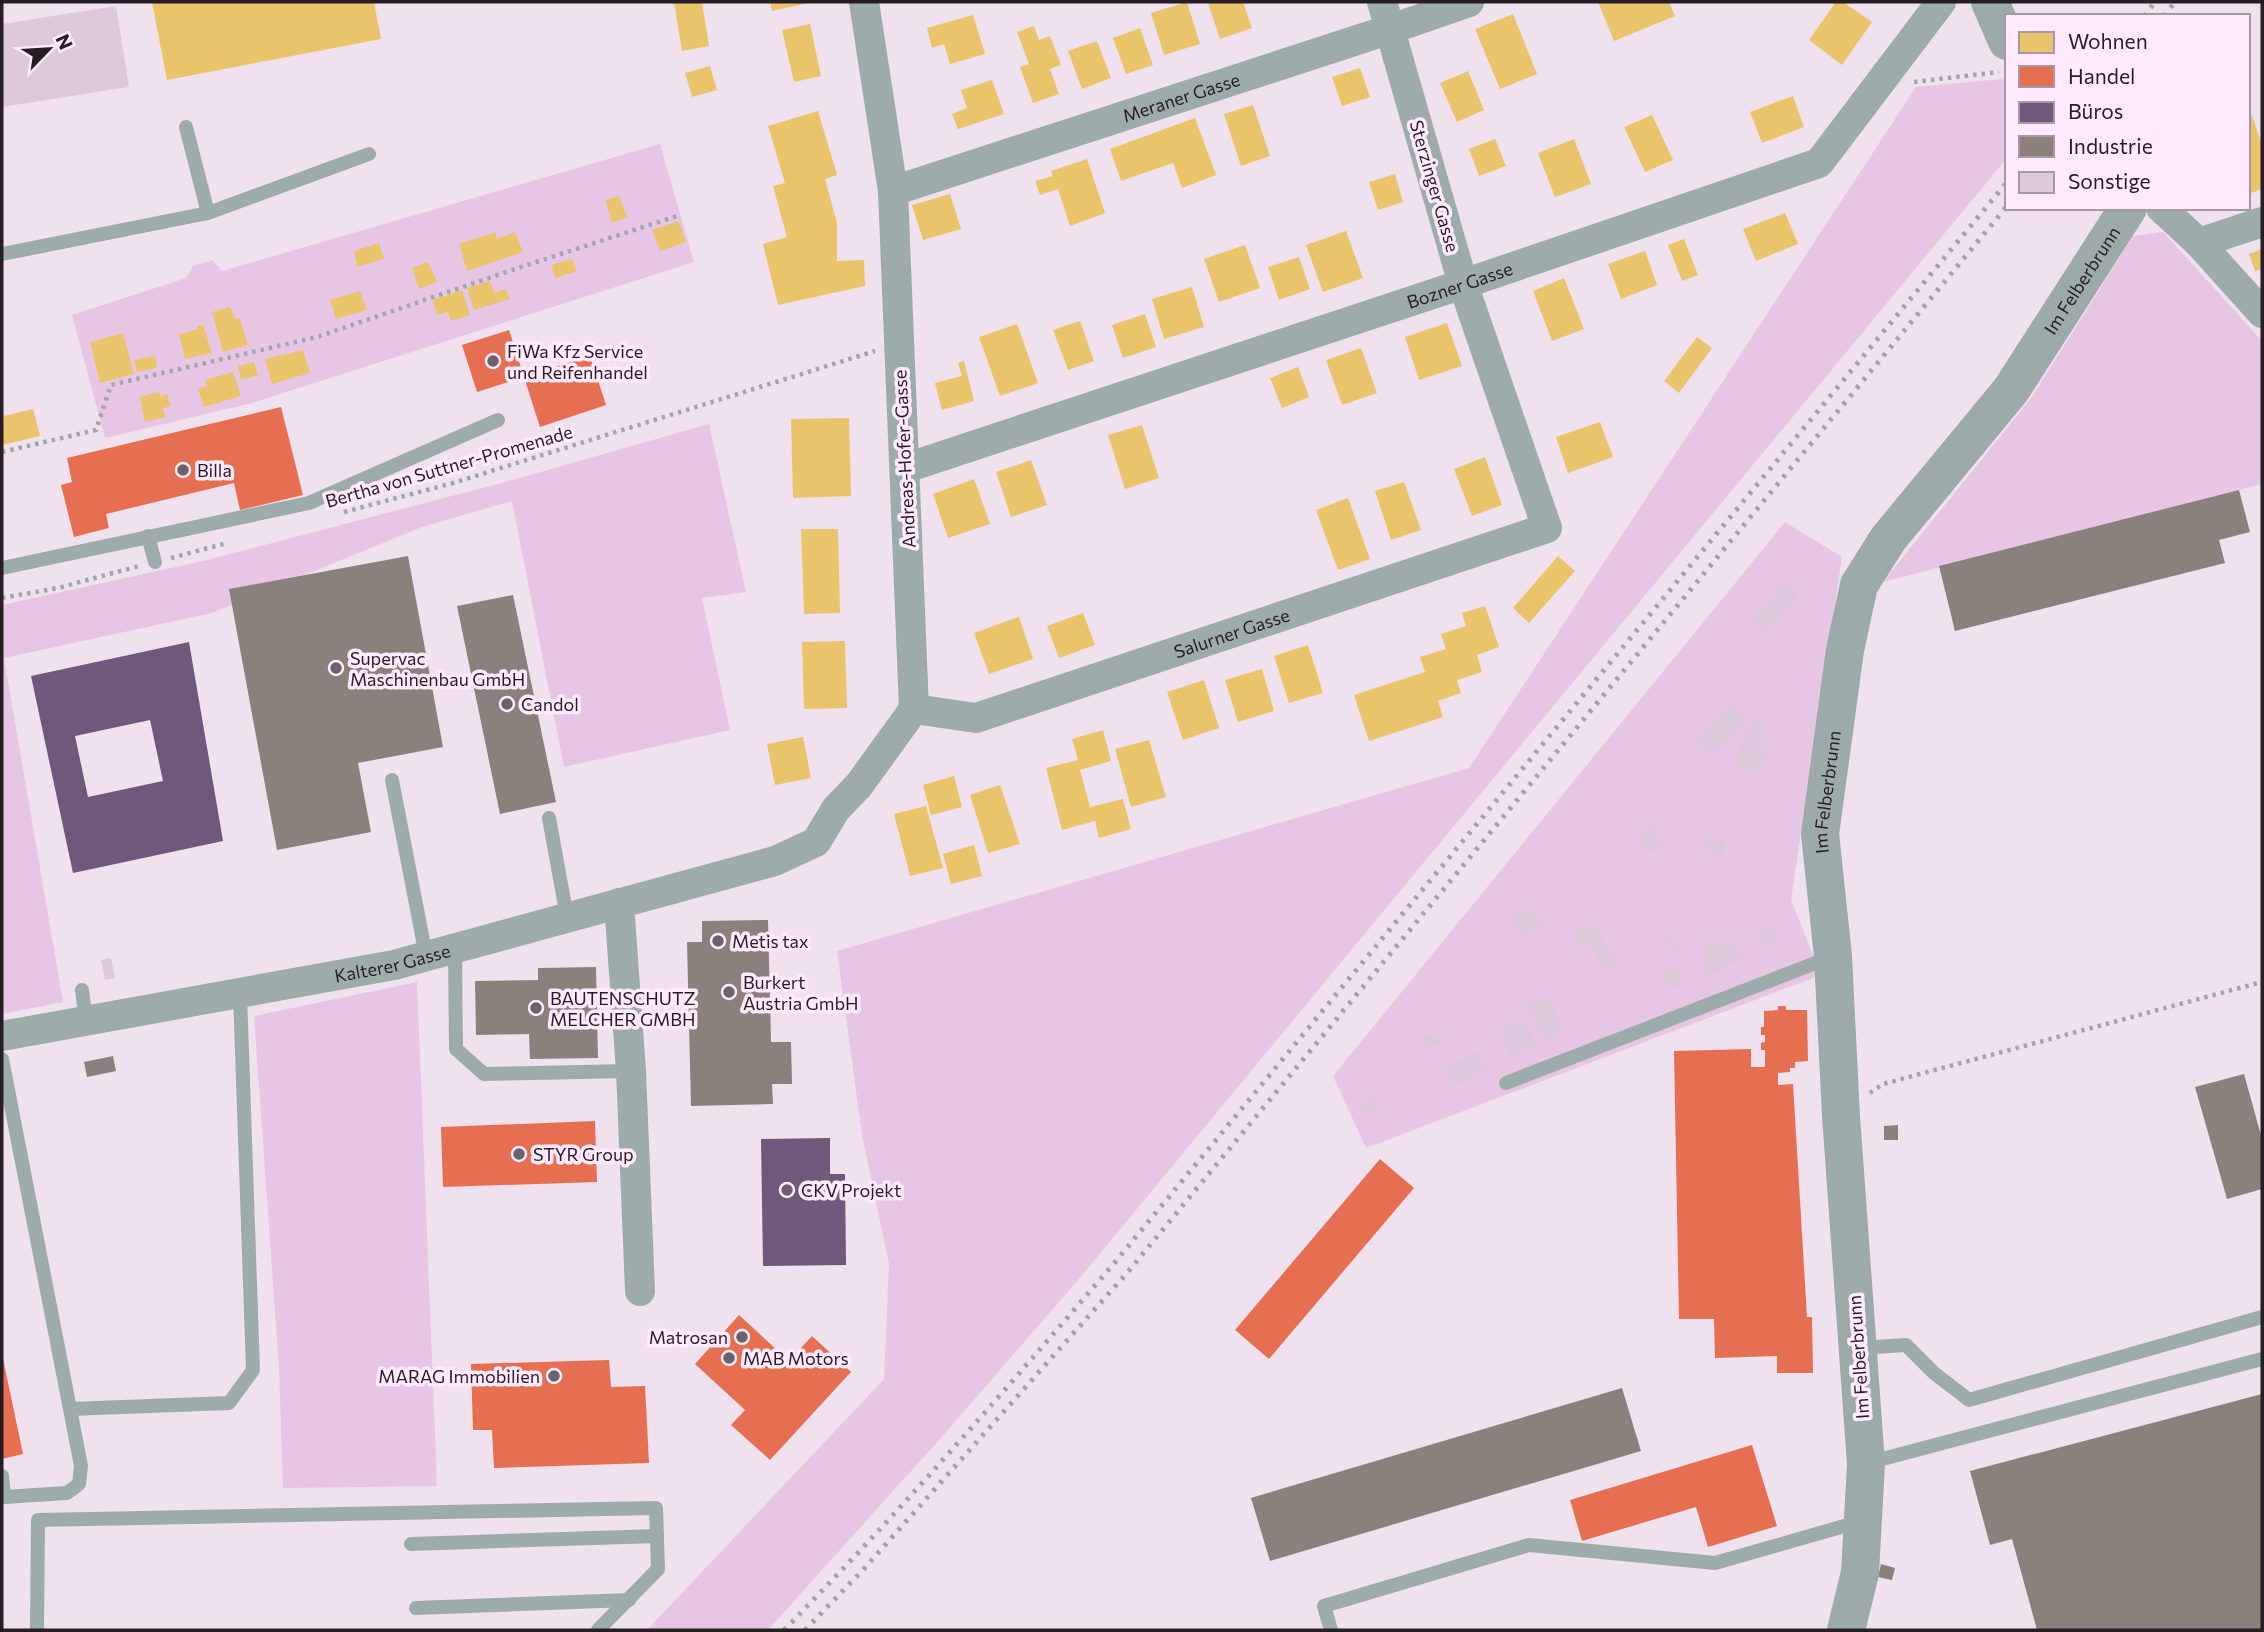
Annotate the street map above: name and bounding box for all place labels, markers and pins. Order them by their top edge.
place label: FiWa Kfz Service und Reifenhandel [507,340,648,383]
marker: FiWa Kfz Service und Reifenhandel [485,353,501,369]
place label: Billa [197,459,232,481]
marker: Billa [175,462,191,478]
place label: Supervac Maschinenbau GmbH [350,647,525,690]
marker: Supervac Maschinenbau GmbH [328,660,344,676]
place label: Candol [521,693,579,715]
marker: Candol [499,696,515,712]
place label: Metis tax [732,930,809,952]
marker: Metis tax [710,933,726,949]
place label: Burkert Austria GmbH [743,971,859,1014]
marker: Burkert Austria GmbH [721,984,737,1000]
place label: BAUTENSCHUTZ MELCHER GMBH [550,987,696,1030]
marker: BAUTENSCHUTZ MELCHER GMBH [528,1000,544,1016]
place label: STYR Group [533,1143,634,1165]
marker: STYR Group [511,1146,527,1162]
place label: CKV Projekt [801,1179,901,1201]
marker: CKV Projekt [779,1182,795,1198]
place label: Matrosan [649,1326,728,1348]
marker: Matrosan [734,1329,750,1345]
place label: MAB Motors [743,1347,849,1369]
marker: MAB Motors [721,1350,737,1366]
place label: MARAG Immobilien [378,1365,540,1387]
marker: MARAG Immobilien [546,1368,562,1384]

